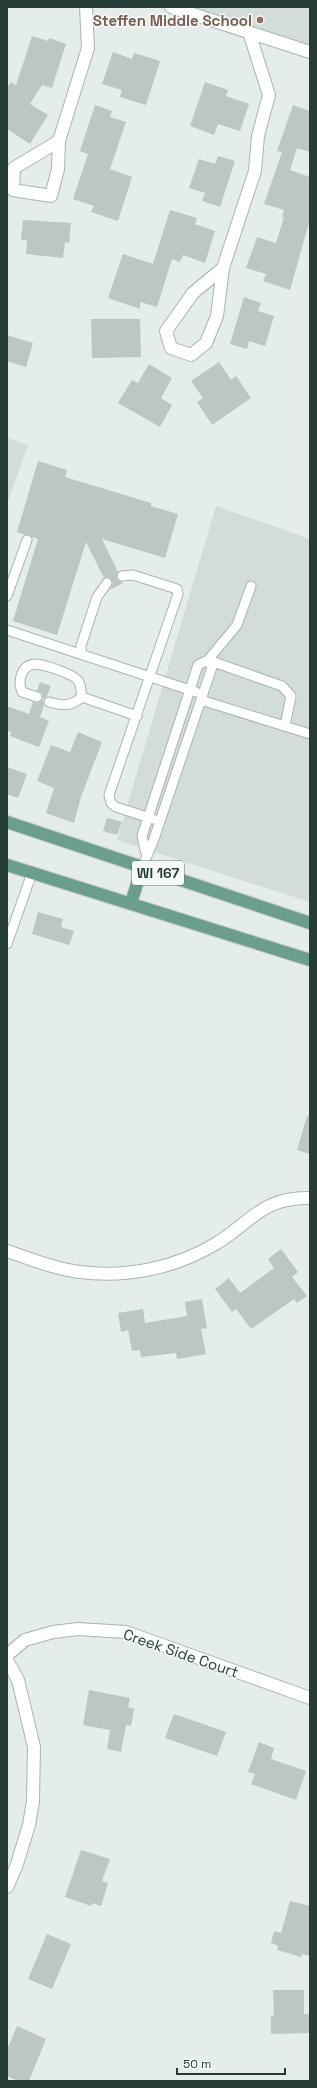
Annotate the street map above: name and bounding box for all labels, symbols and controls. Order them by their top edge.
place label: Steffen Middle School [93,11,252,30]
marker: Steffen Middle School [255,15,265,25]
road number: WI 167 [132,861,184,885]
street label: Creek Side Court [121,1624,241,1682]
scale bar [177,2050,285,2076]
text: 50 m [183,2056,211,2072]

